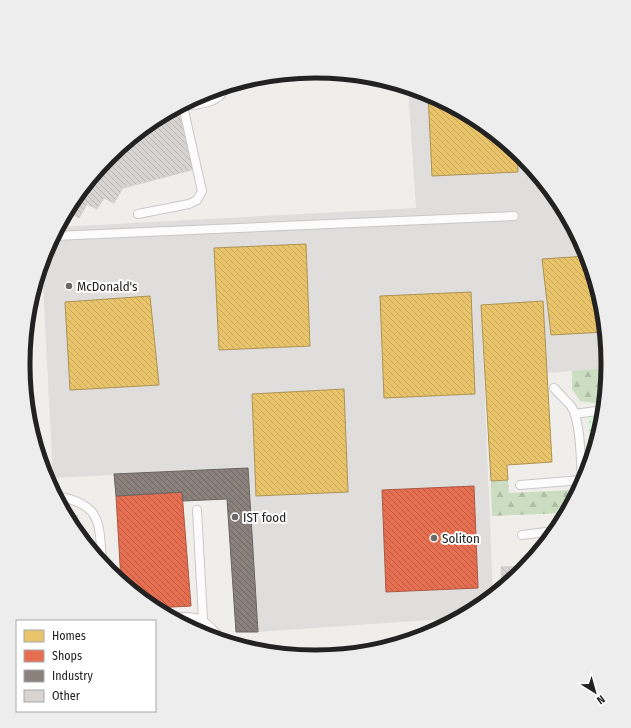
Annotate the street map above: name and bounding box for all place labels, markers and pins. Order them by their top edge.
place label: McDonald's [77,279,138,294]
marker: McDonald's [64,281,74,291]
place label: IST food [243,510,286,525]
marker: IST food [230,512,240,522]
place label: Soliton [442,531,480,546]
marker: Soliton [429,533,439,543]

